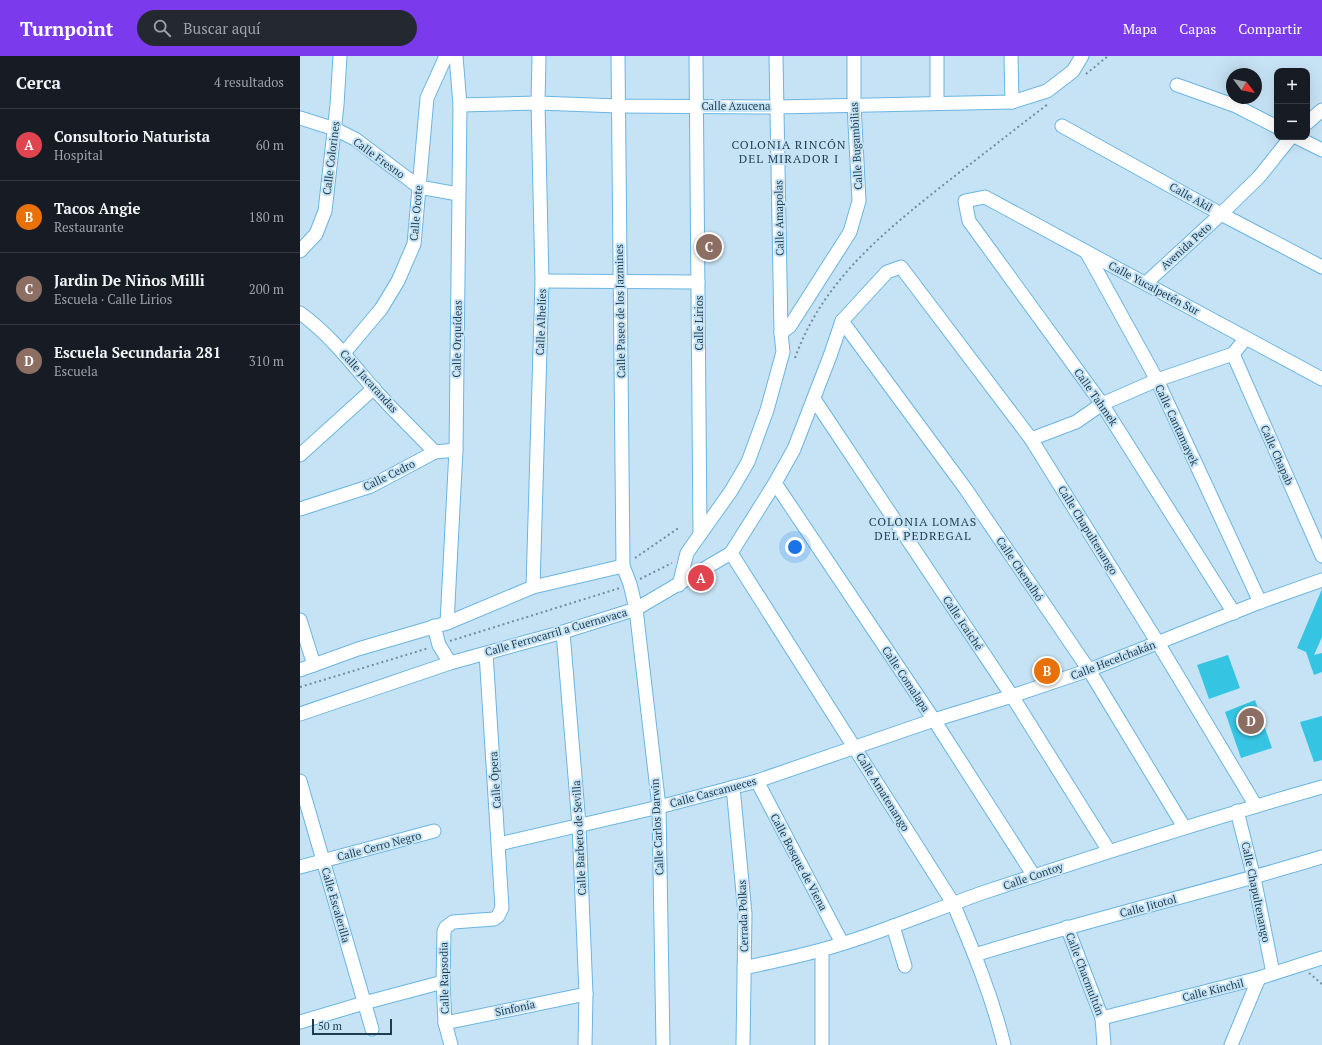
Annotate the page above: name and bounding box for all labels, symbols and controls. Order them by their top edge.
search box [137,10,417,46]
text: Turnpoint [20,16,113,41]
icon: search [151,17,173,39]
text: Buscar aquí [183,18,261,38]
text: Mapa [1123,19,1157,38]
text: Capas [1179,19,1216,38]
text: Compartir [1238,19,1302,38]
north arrow [1226,68,1262,104]
map controls [1274,68,1310,140]
button: + [1274,68,1310,104]
text: Cerca [16,71,61,94]
text: 4 resultados [214,73,284,91]
street label: Calle Azucena [701,99,771,113]
street label: Calle Bugambilias [847,102,865,190]
button: − [1274,104,1310,140]
street label: Calle Colorines [320,120,342,196]
text: Consultorio Naturista [54,126,210,146]
street label: Calle Fresno [350,135,408,181]
text: A [24,136,34,154]
text: 60 m [256,136,284,154]
district label: COLONIA RINCÓN DEL MIRADOR I [731,137,847,166]
text: Hospital [54,146,103,164]
street label: Calle Akil [1167,179,1215,215]
street label: Calle Amapolas [771,180,787,256]
street label: Calle Ocote [407,184,425,242]
text: Tacos Angie [54,198,141,218]
text: B [25,208,33,226]
text: 180 m [249,208,284,226]
text: Restaurante [54,218,124,236]
street label: Avenida Peto [1158,219,1214,273]
pin: C [696,232,722,262]
street label: Calle Paseo de los Jazmines [612,244,628,378]
street label: Calle Yucalpetén Sur [1106,258,1203,318]
text: Jardin De Niños Milli [54,270,205,290]
text: C [25,280,33,298]
text: 200 m [249,280,284,298]
street label: Calle Alhelíes [533,288,549,356]
text: Escuela · Calle Lirios [54,290,172,308]
street label: Calle Lirios [692,295,706,351]
street label: Calle Orquídeas [449,300,465,378]
text: Escuela Secundaria 281 [54,342,221,362]
street label: Calle Jacarandas [337,347,401,416]
text: D [24,352,34,370]
text: 310 m [249,352,284,370]
text: Escuela [54,362,98,380]
street label: Calle Tahmek [1071,366,1121,429]
street label: Calle Cantamayek [1152,382,1202,468]
street label: Calle Chapab [1258,423,1296,487]
street label: Calle Cedro [361,456,417,494]
street label: Calle Chapultenango [1055,483,1121,577]
district label: COLONIA LOMAS DEL PEDREGAL [869,514,977,543]
street label: Calle Chenalhó [993,534,1047,604]
your location [785,537,805,557]
pin: A [688,563,714,593]
street label: Calle Icaiché [940,593,987,653]
street label: Calle Ferrocarril a Cuernavaca [483,605,629,659]
street label: Calle Hecelchakán [1069,637,1158,683]
street label: Calle Comalapa [879,644,933,715]
pin: B [1034,656,1060,686]
pin: D [1238,706,1264,736]
street label: Calle Amatenango [853,750,913,834]
street label: Calle Ópera [486,751,504,809]
street label: Calle Cascanueces [668,774,758,810]
street label: Calle Carlos Darwin [647,778,667,876]
street label: Calle Barbero de Sevilla [569,780,589,896]
street label: Calle Bosque de Viena [767,811,831,913]
street label: Calle Cerro Negro [335,828,423,864]
street label: Calle Chapultenango [1238,840,1274,944]
street label: Calle Contoy [1001,859,1065,893]
street label: Calle Escalerilla [319,866,354,945]
street label: Cerrada Polkas [735,879,751,952]
street label: Calle Jitotol [1118,892,1178,920]
street label: Calle Chacmultún [1063,931,1107,1018]
street label: Calle Rapsodia [436,941,452,1014]
street label: Calle Kinchil [1181,976,1245,1004]
street label: Sinfonía [494,997,537,1019]
scale bar [312,1017,392,1036]
text: 50 m [318,1019,342,1033]

